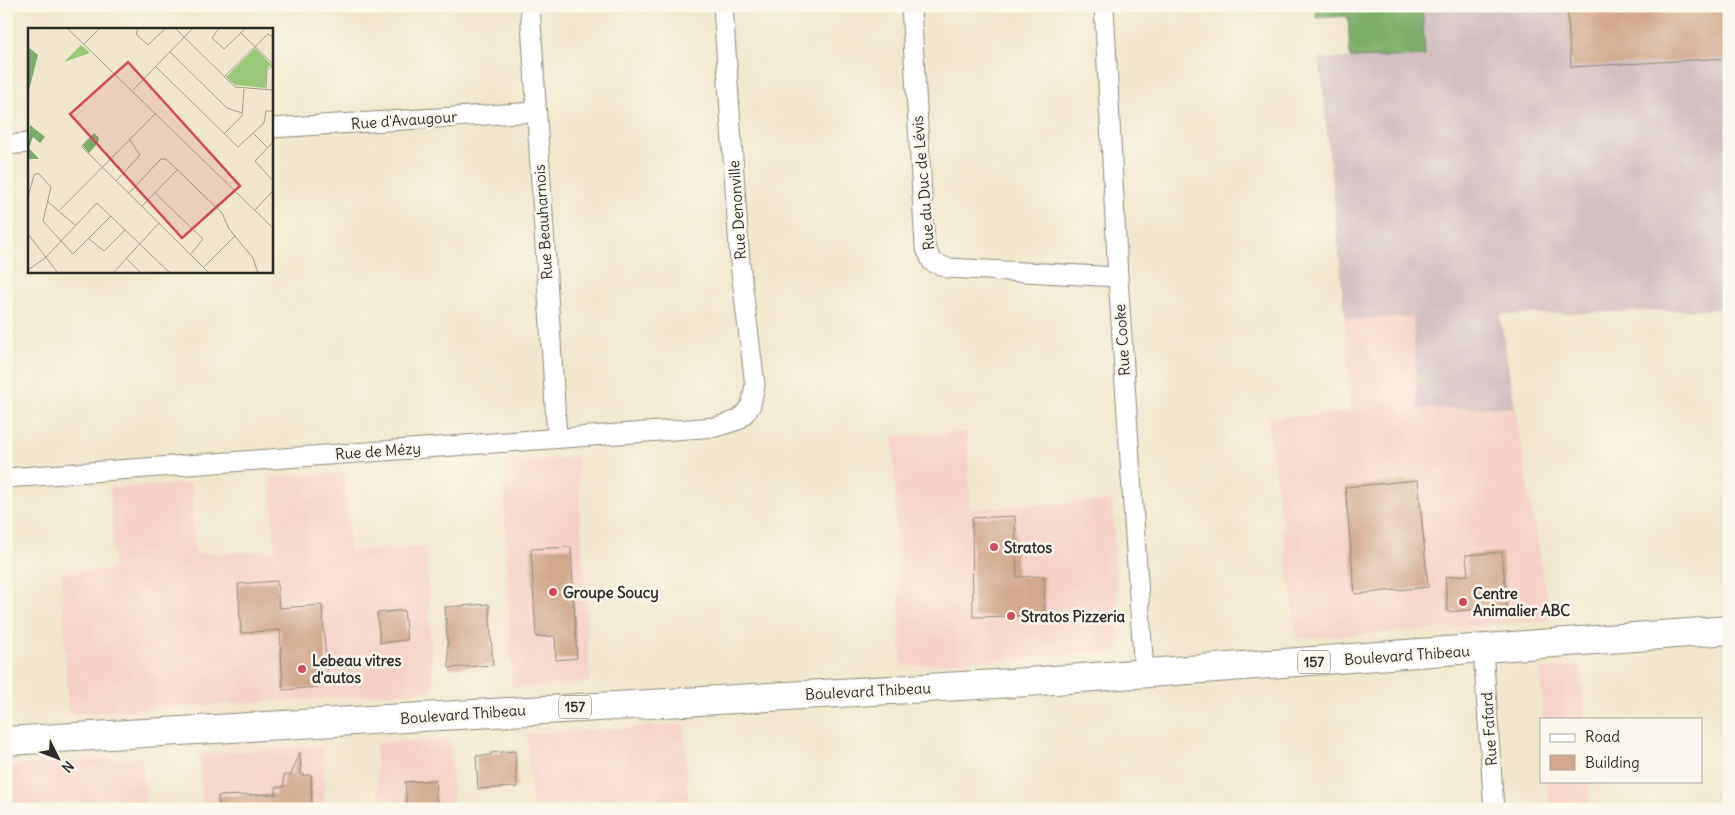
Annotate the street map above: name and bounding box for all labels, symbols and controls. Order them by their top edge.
inset map [28,28,272,272]
street label: Rue d'Avaugour [350,107,458,133]
street label: Rue du Duc de Lévis [908,115,938,251]
street label: Rue Denonville [724,160,750,260]
street label: Rue Beauharnois [529,164,557,280]
street label: Rue Cooke [1110,303,1134,377]
street label: Rue de Mézy [334,439,422,463]
place label: Stratos [1004,538,1052,557]
marker: Stratos [988,541,1000,553]
place label: Groupe Soucy [563,583,659,603]
place label: Centre Animalier ABC [1473,584,1570,620]
marker: Groupe Soucy [547,586,559,598]
marker: Centre Animalier ABC [1457,596,1469,608]
place label: Stratos Pizzeria [1021,607,1126,626]
marker: Stratos Pizzeria [1005,610,1017,622]
street label: Boulevard Thibeau [1343,641,1471,669]
road number: 157 [1298,650,1330,674]
place label: Lebeau vitres d'autos [312,651,401,687]
marker: Lebeau vitres d'autos [296,663,308,675]
street label: Boulevard Thibeau [805,678,932,704]
street label: Rue Fafard [1477,691,1501,767]
road number: 157 [559,696,591,719]
street label: Boulevard Thibeau [399,700,527,728]
legend [1540,718,1702,782]
text: Road [1585,727,1620,746]
north arrow [32,732,82,782]
text: Building [1585,753,1640,772]
text: N [58,757,78,776]

